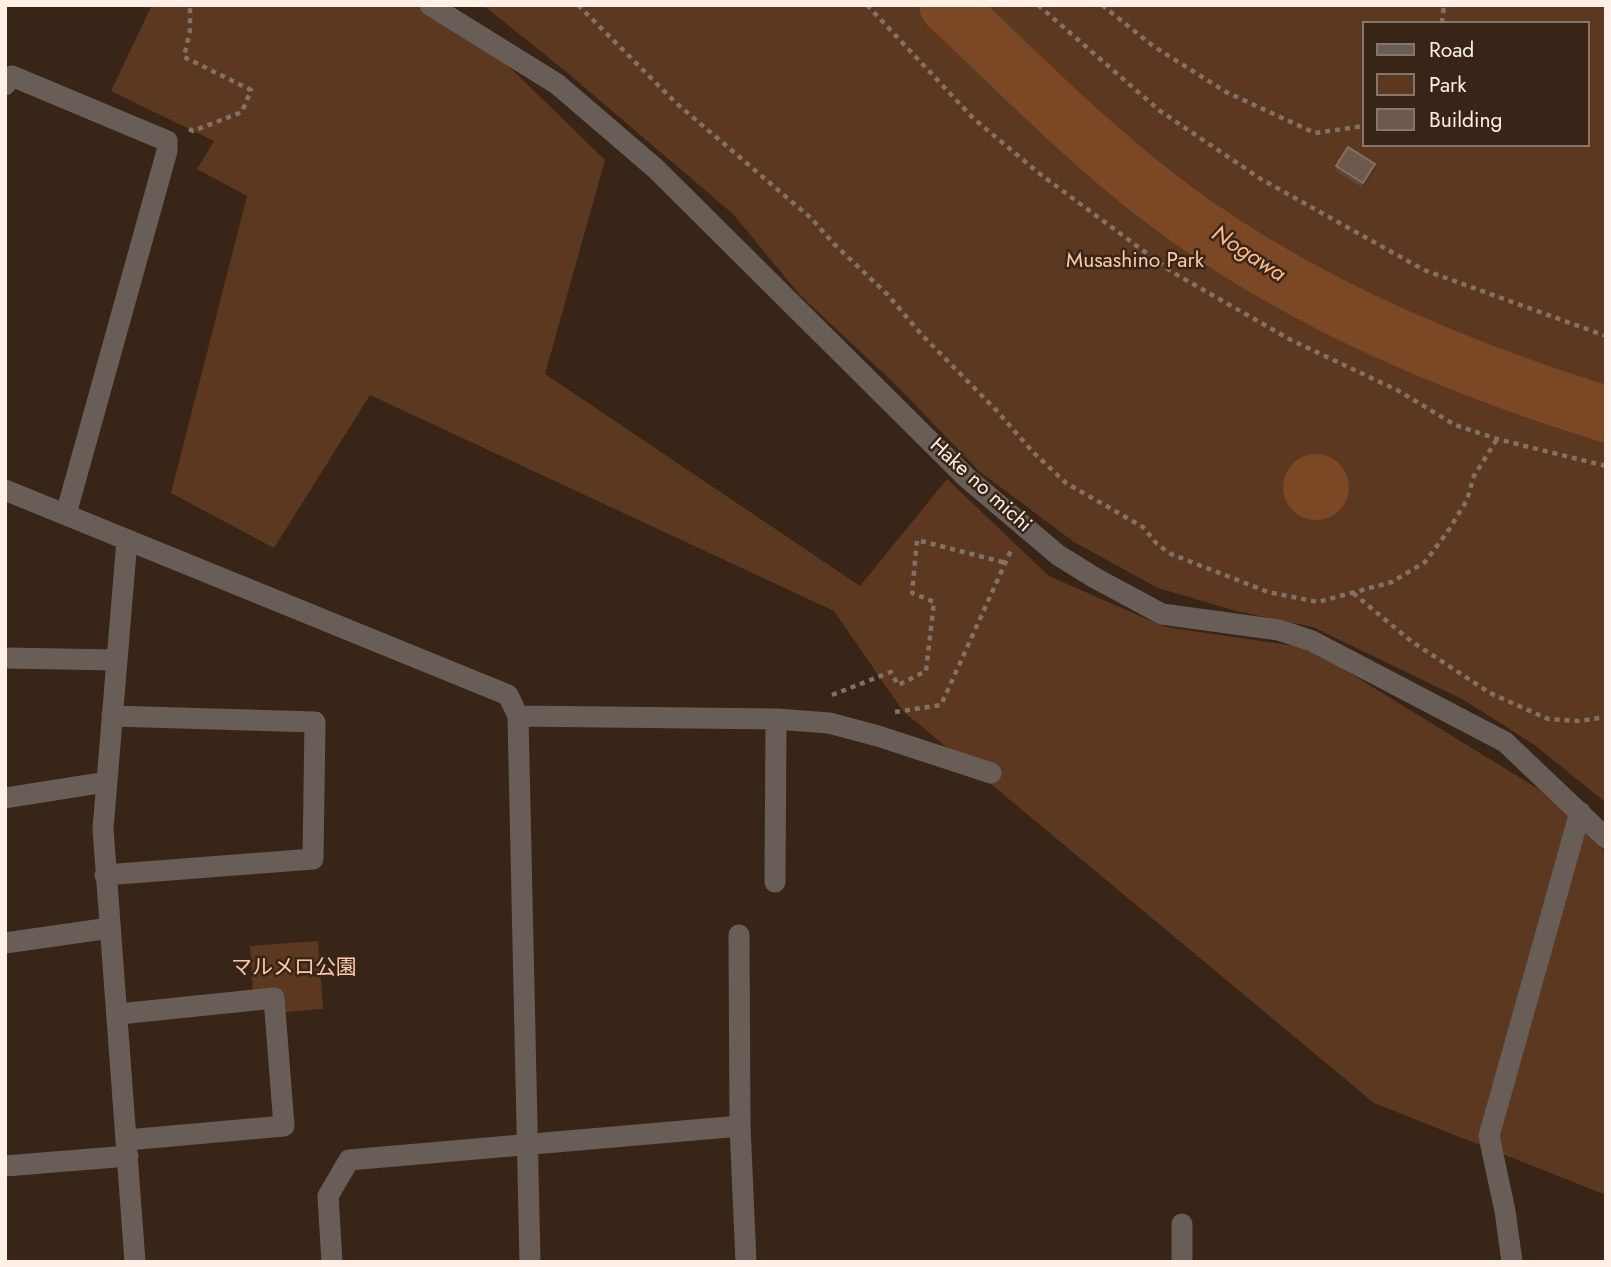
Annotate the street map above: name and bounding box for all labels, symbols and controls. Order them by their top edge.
legend [1362,21,1590,147]
text: Road [1429,35,1474,65]
text: Park [1429,70,1466,100]
text: Building [1429,105,1502,135]
water label: Nogawa [1206,221,1290,289]
park label: Musashino Park [1066,249,1204,275]
street label: Hake no michi [924,434,1036,538]
park label: マルメロ公園 [231,956,357,982]

